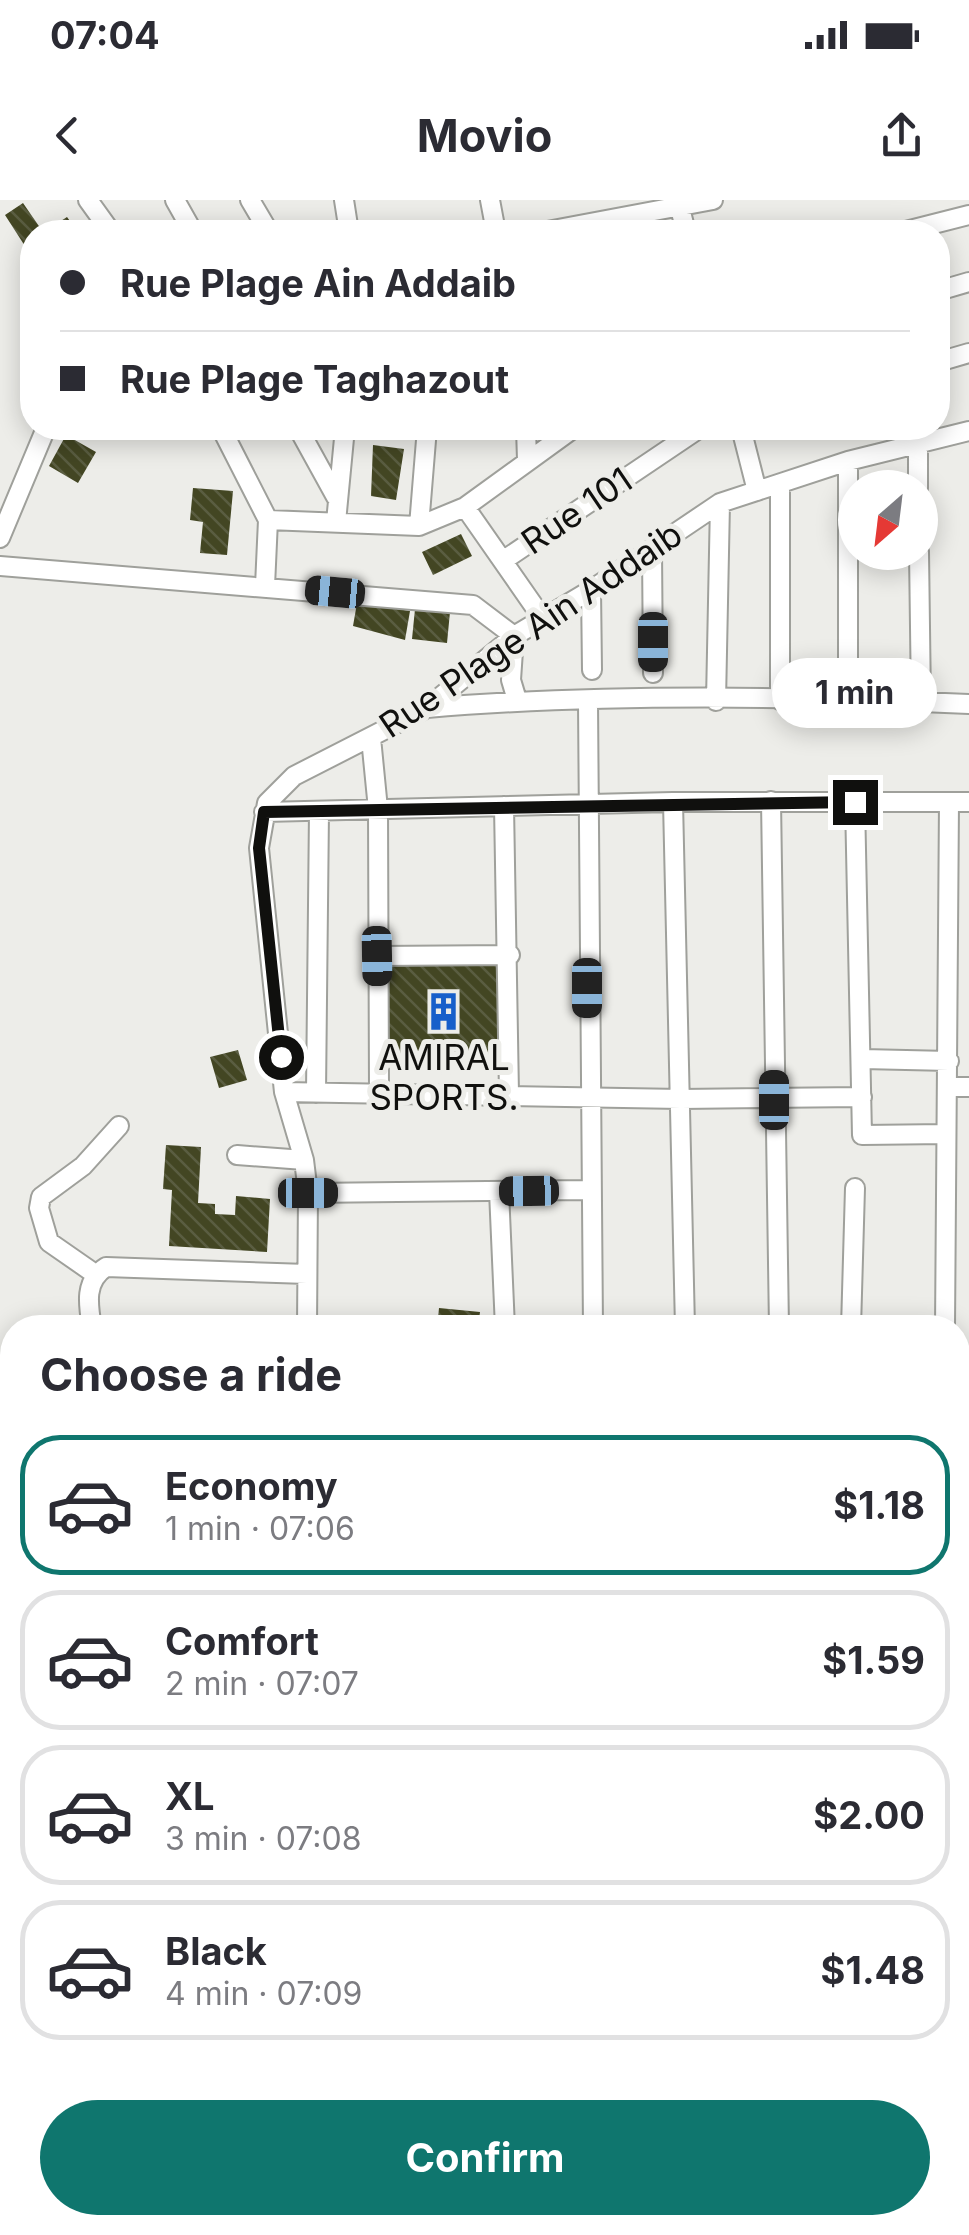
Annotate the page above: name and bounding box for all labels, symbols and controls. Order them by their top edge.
text: 07:04 [50,12,160,58]
icon: back [40,108,95,163]
text: Movio [417,108,552,163]
icon: share [874,108,929,163]
text: Rue Plage Ain Addaib [120,260,516,306]
text: Rue Plage Taghazout [120,356,509,402]
street label: Rue 101 [513,458,640,562]
north arrow [838,470,938,570]
map controls [838,470,938,570]
street label: Rue Plage Ain Addaib [371,512,690,746]
car [304,574,366,610]
car [638,612,668,672]
callout: 1 min [772,657,938,727]
text: 1 min [815,673,894,712]
route end [833,780,878,825]
car [361,926,393,986]
car [572,958,602,1018]
building icon: AMIRAL SPORTS. [423,990,465,1032]
route start [259,1035,304,1080]
place label: AMIRAL SPORTS. [369,1036,519,1118]
car [759,1070,789,1130]
car [499,1175,559,1207]
car [278,1178,338,1208]
text: Choose a ride [40,1347,342,1402]
icon: car [45,1460,135,1550]
text: Economy [165,1463,338,1509]
text: $1.18 [833,1482,925,1528]
text: 1 min · 07:06 [165,1509,355,1548]
icon: car [45,1615,135,1705]
text: Comfort [165,1618,319,1664]
text: $1.59 [822,1637,925,1683]
text: 2 min · 07:07 [165,1664,359,1703]
icon: car [45,1770,135,1860]
text: XL [165,1773,215,1819]
text: $2.00 [813,1792,925,1838]
text: 3 min · 07:08 [165,1819,361,1858]
icon: car [45,1925,135,2015]
text: Black [165,1928,267,1974]
text: $1.48 [821,1947,925,1993]
text: 4 min · 07:09 [165,1974,362,2013]
button: Confirm [40,2100,930,2215]

